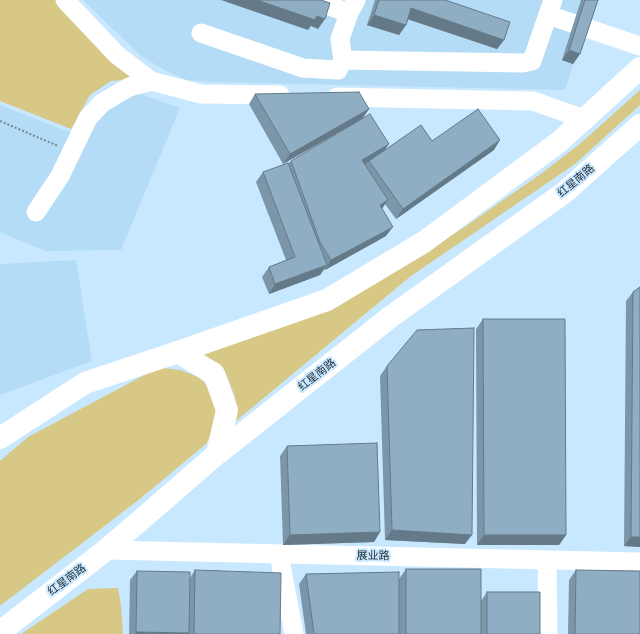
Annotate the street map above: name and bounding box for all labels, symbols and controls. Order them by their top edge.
street label: 红星南路 [555,162,597,200]
street label: 红星南路 [296,356,338,394]
street label: 展业路 [356,549,390,563]
street label: 红星南路 [45,561,89,599]

